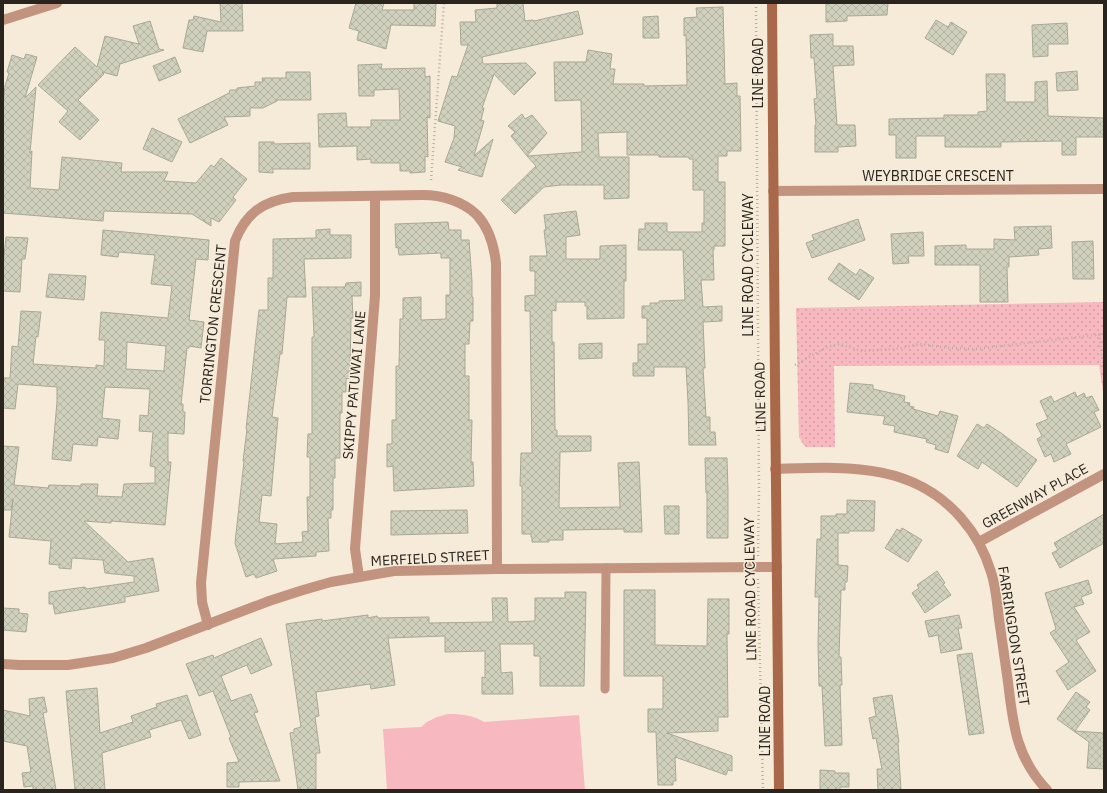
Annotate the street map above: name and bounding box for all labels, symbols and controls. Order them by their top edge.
street label: LINE ROAD [749,38,767,108]
street label: WEYBRIDGE CRESCENT [862,167,1014,185]
street label: LINE ROAD CYCLEWAY [739,193,757,337]
street label: TORRINGTON CRESCENT [196,244,230,404]
street label: SKIPPY PATUWAI LANE [339,310,369,460]
street label: LINE ROAD [750,361,770,433]
street label: GREENWAY PLACE [979,459,1091,533]
street label: LINE ROAD CYCLEWAY [740,516,760,661]
street label: MERFIELD STREET [370,546,490,570]
street label: FARRINGDON STREET [994,565,1034,707]
street label: LINE ROAD [756,686,774,756]

